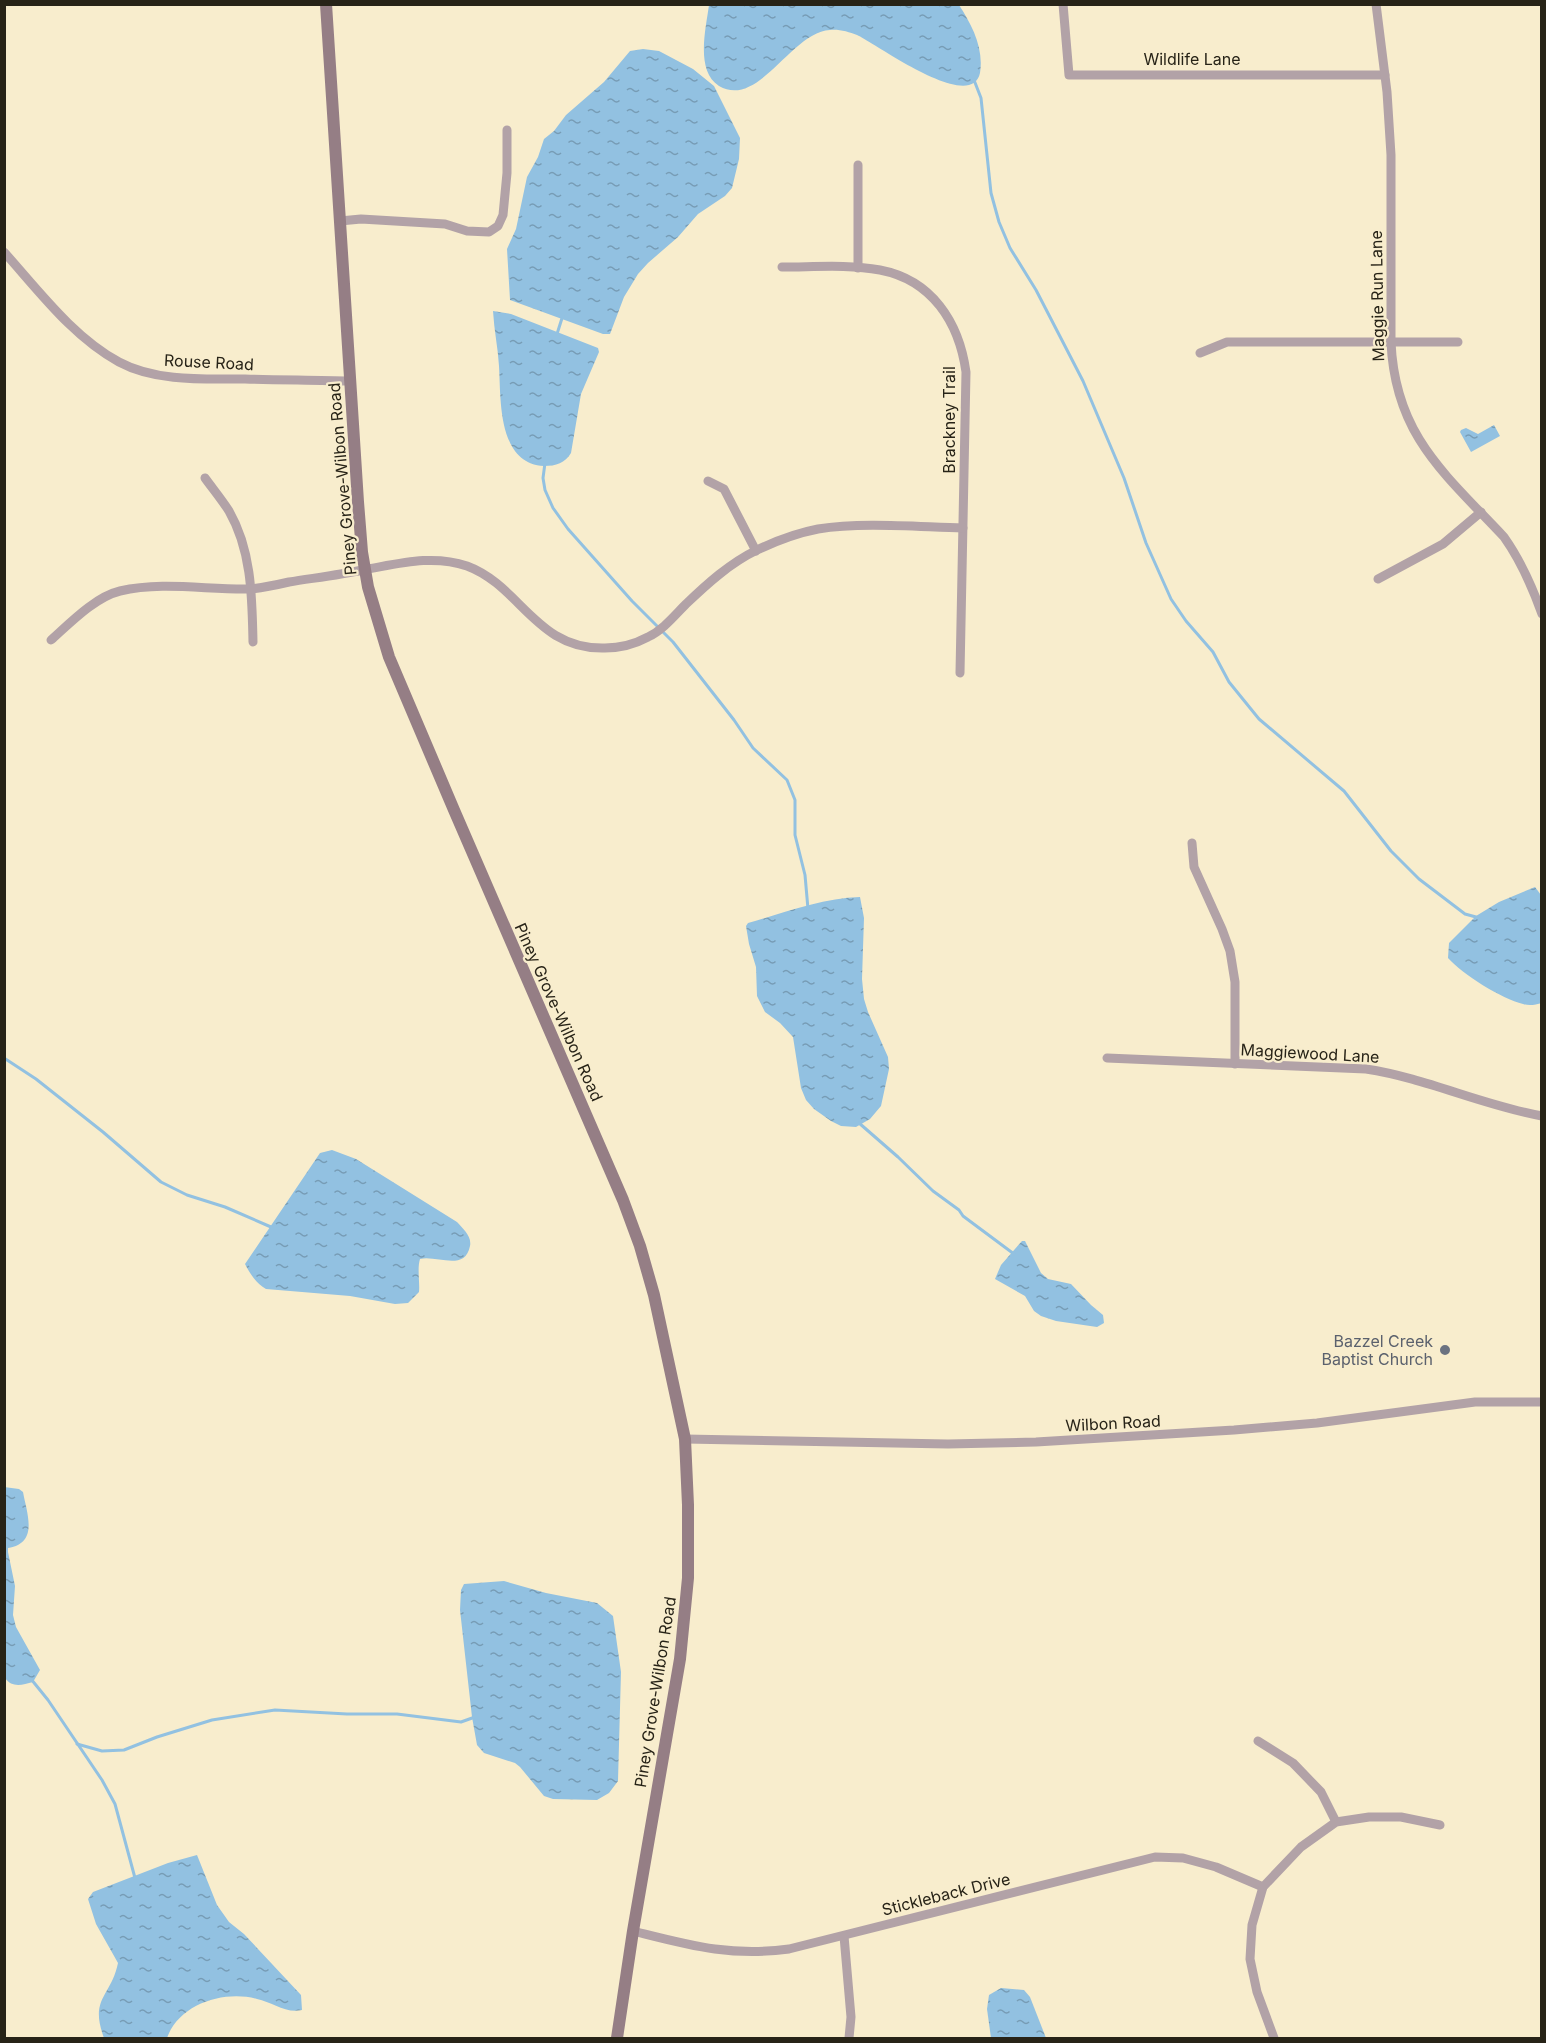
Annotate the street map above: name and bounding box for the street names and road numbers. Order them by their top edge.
street label: Wildlife Lane [1143,49,1241,69]
street label: Maggie Run Lane [1366,230,1388,362]
street label: Rouse Road [164,350,254,374]
street label: Brackney Trail [939,366,959,474]
street label: Piney Grove-Wilbon Road [324,382,360,576]
street label: Piney Grove-Wilbon Road [511,920,607,1104]
street label: Maggiewood Lane [1240,1039,1380,1067]
street label: Wilbon Road [1065,1411,1161,1435]
street label: Piney Grove-Wilbon Road [630,1595,680,1789]
street label: Stickleback Drive [880,1868,1012,1920]

